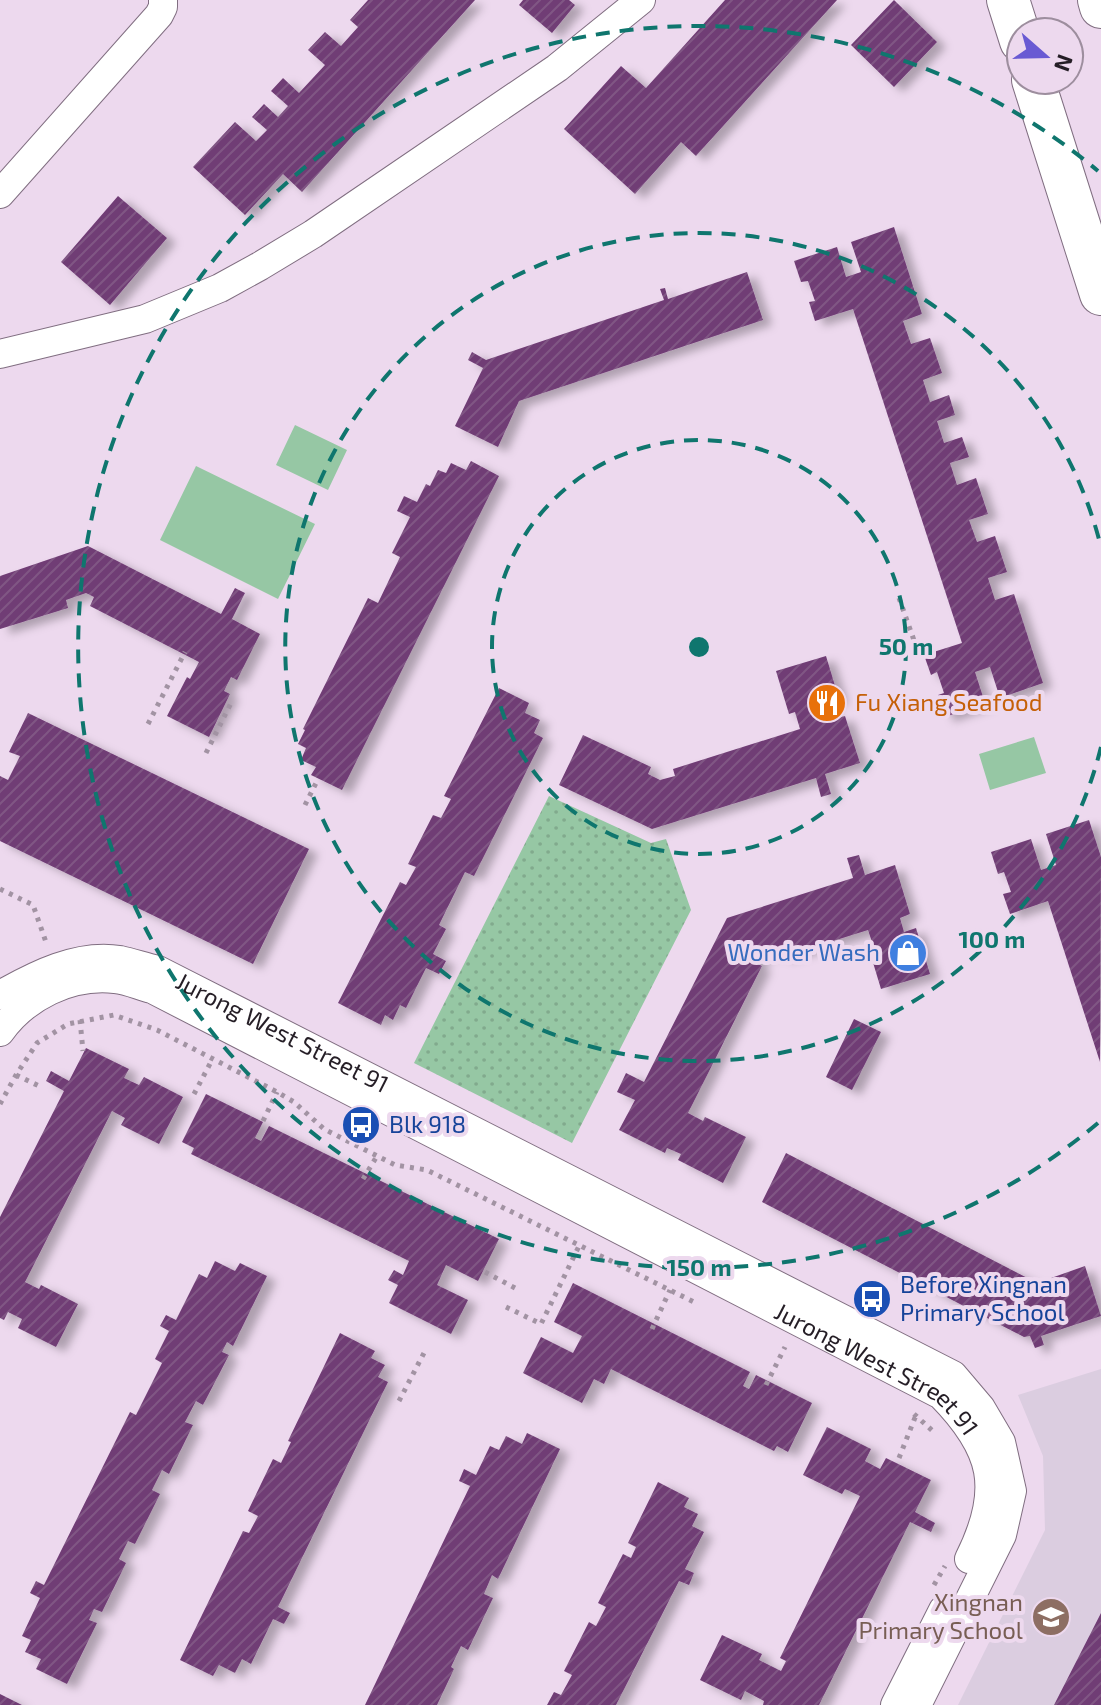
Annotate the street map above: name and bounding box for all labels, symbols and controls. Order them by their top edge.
north arrow [1005,16,1085,96]
text: N [1050,51,1080,75]
text: 50 m [879,631,933,660]
centre of rings [685,633,713,661]
restaurant icon: Fu Xiang Seafood [806,682,848,724]
place label: Fu Xiang Seafood [855,687,1042,716]
text: 100 m [959,924,1025,953]
shop icon: Wonder Wash [887,932,929,974]
place label: Wonder Wash [728,937,880,966]
street label: Jurong West Street 91 [172,966,394,1098]
bus stop icon: Blk 918 [340,1104,382,1146]
place label: Blk 918 [389,1109,466,1138]
text: 150 m [666,1252,732,1281]
place label: Before Xingnan Primary School [900,1269,1067,1326]
bus stop icon: Before Xingnan Primary School [851,1278,893,1320]
street label: Jurong West Street 91 [770,1296,986,1440]
place label: Xingnan Primary School [858,1587,1023,1644]
school or university icon: Xingnan Primary School [1030,1596,1072,1638]

